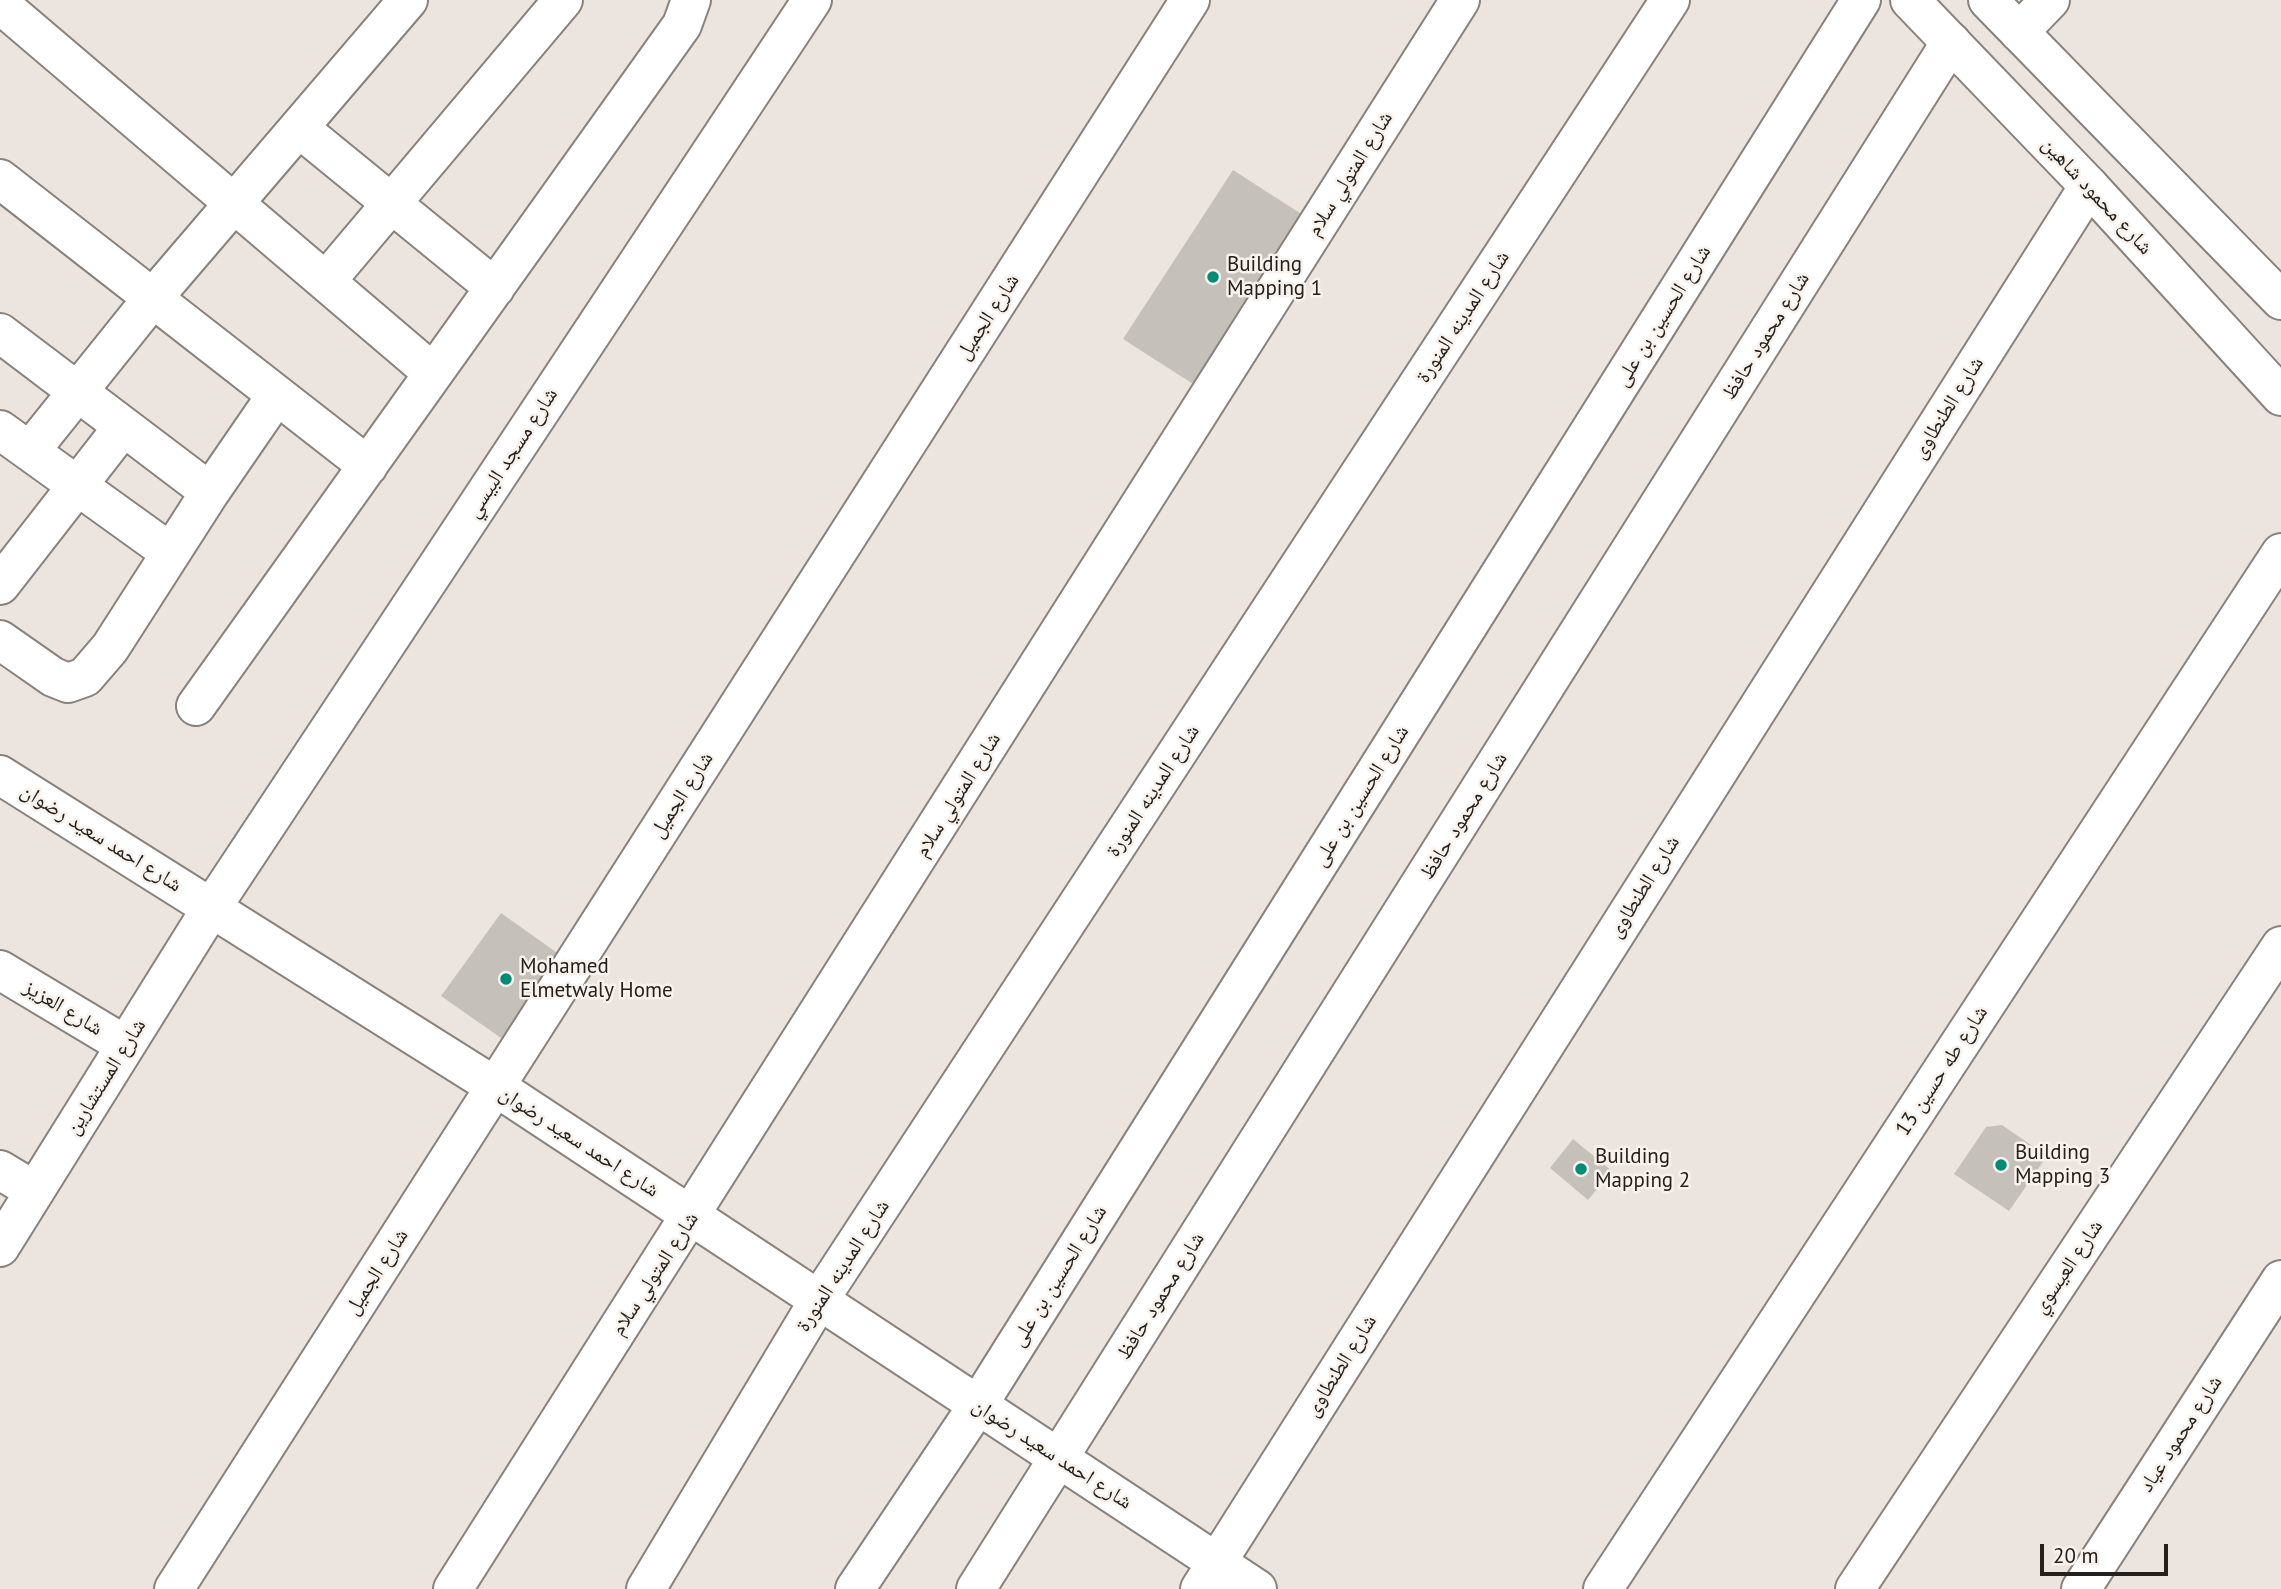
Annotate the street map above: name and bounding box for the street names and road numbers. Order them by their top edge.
street label: شارع المتولي سلام [1302,107,1398,241]
street label: شارع محمود شاهين [2036,132,2158,260]
street label: شارع الحسين بن على [1609,241,1717,391]
street label: شارع المدينه المنورة [1411,246,1515,388]
street label: شارع محمود حافظ [1717,268,1815,404]
street label: شارع الجميل [951,269,1025,365]
street label: شارع الطنطاوى [1907,352,1989,464]
street label: شارع مسجد البيسي [461,383,563,523]
street label: شارع المدينه المنورة [1101,720,1205,862]
street label: شارع الحسين بن على [1307,721,1415,871]
street label: شارع المتولي سلام [910,728,1006,862]
street label: شارع الجميل [645,747,719,843]
street label: شارع محمود حافظ [1415,748,1513,884]
street label: شارع احمد سعيد رضوان [16,778,186,898]
street label: شارع الطنطاوى [1603,831,1685,943]
street label: شارع العزيز [19,975,107,1041]
street label: شارع طه حسين 13 [1891,1001,1993,1141]
street label: شارع المستشارين [60,1014,152,1140]
street label: شارع احمد سعيد رضوان [494,1081,664,1203]
street label: شارع المدينه المنورة [791,1195,895,1337]
street label: شارع الحسين بن على [1005,1201,1113,1351]
street label: شارع المتولي سلام [606,1207,704,1341]
street label: شارع العيسوي [2027,1215,2109,1319]
street label: شارع الجميل [340,1224,414,1320]
street label: شارع محمود حافظ [1112,1228,1210,1364]
street label: شارع الطنطاوى [1300,1310,1382,1422]
street label: شارع محمود عياد [2134,1371,2228,1497]
street label: شارع احمد سعيد رضوان [967,1393,1137,1515]

